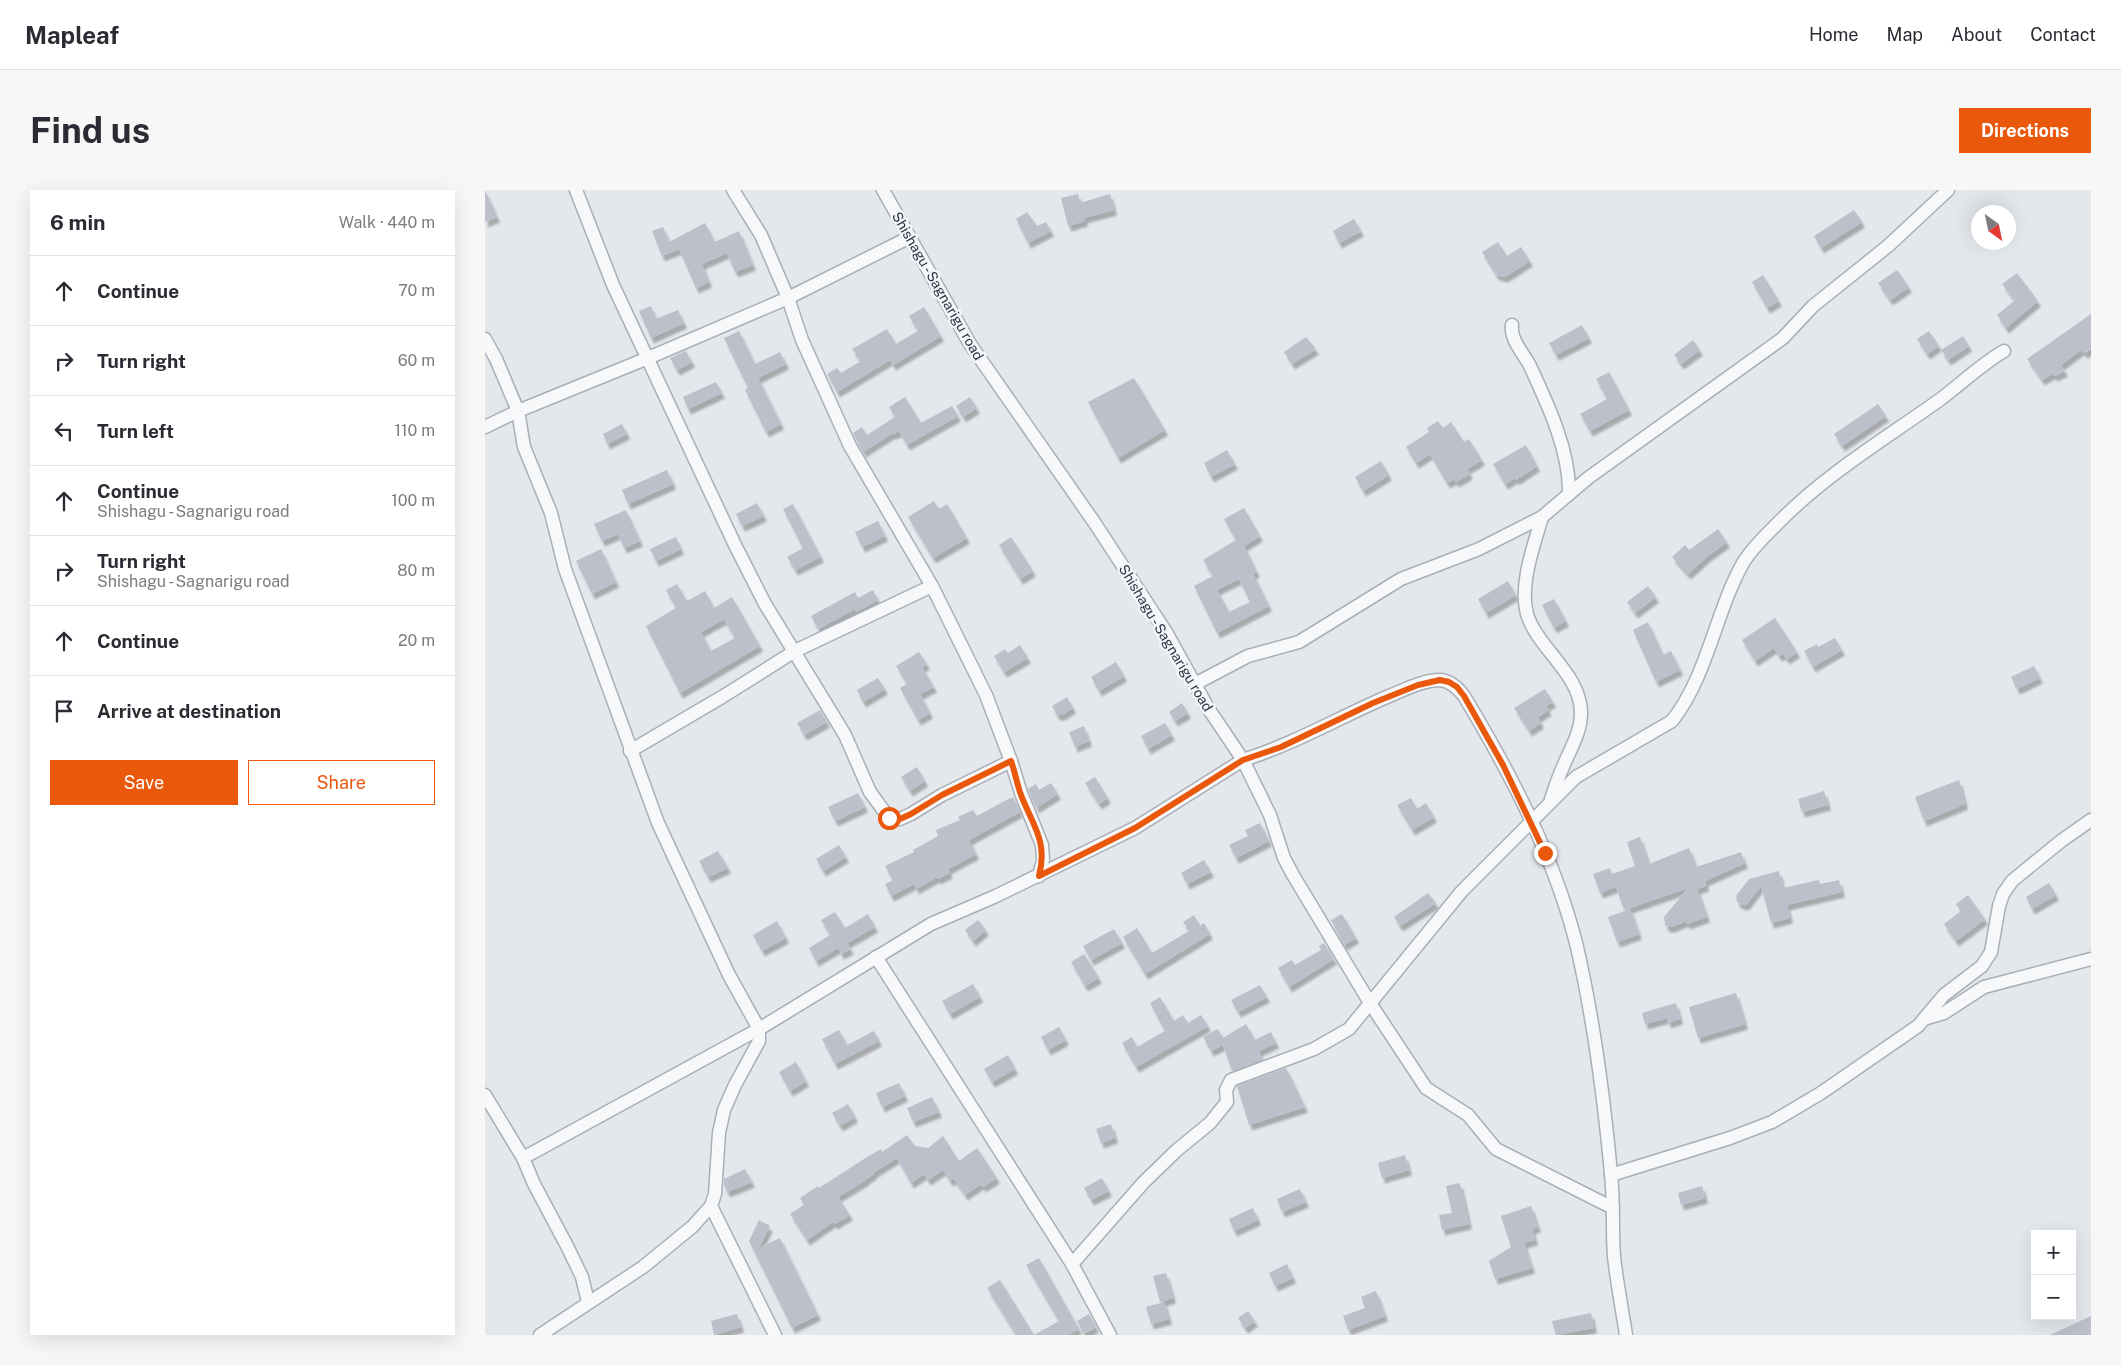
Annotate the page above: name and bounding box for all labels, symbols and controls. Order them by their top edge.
text: Mapleaf [25,21,119,49]
text: Home [1809,24,1859,45]
text: Map [1887,24,1923,45]
text: About [1951,24,2002,45]
text: Contact [2030,24,2096,45]
button: Directions [1959,108,2091,153]
text: Find us [30,110,150,151]
north arrow [1971,205,2016,250]
street label: Shishagu - Sagnarigu road [889,209,987,363]
text: 6 min [50,210,106,235]
text: Walk · 440 m [339,213,435,232]
icon: ahead [50,277,78,305]
text: Continue [97,280,179,302]
text: 70 m [398,281,435,300]
icon: right [50,347,78,375]
text: Turn right [97,350,186,372]
text: 60 m [398,351,435,370]
icon: left [50,417,78,445]
text: Turn left [97,420,174,442]
text: 110 m [394,421,435,440]
text: Continue [97,480,179,502]
icon: ahead [50,487,78,515]
text: 100 m [391,491,435,510]
text: Shishagu - Sagnarigu road [97,502,290,521]
text: Turn right [97,550,186,572]
icon: right [50,557,78,585]
text: 80 m [397,561,435,580]
street label: Shishagu - Sagnarigu road [1116,562,1216,714]
text: Shishagu - Sagnarigu road [97,572,290,591]
icon: ahead [50,627,78,655]
text: Continue [97,630,179,652]
text: 20 m [398,631,435,650]
icon: arrive [50,697,78,725]
text: Arrive at destination [97,700,281,722]
button: Save [50,760,238,805]
button: Share [248,760,435,805]
route start [878,807,901,830]
route end [1534,842,1557,865]
map controls [2031,1230,2076,1320]
button: + [2031,1230,2076,1275]
button: − [2031,1275,2076,1320]

